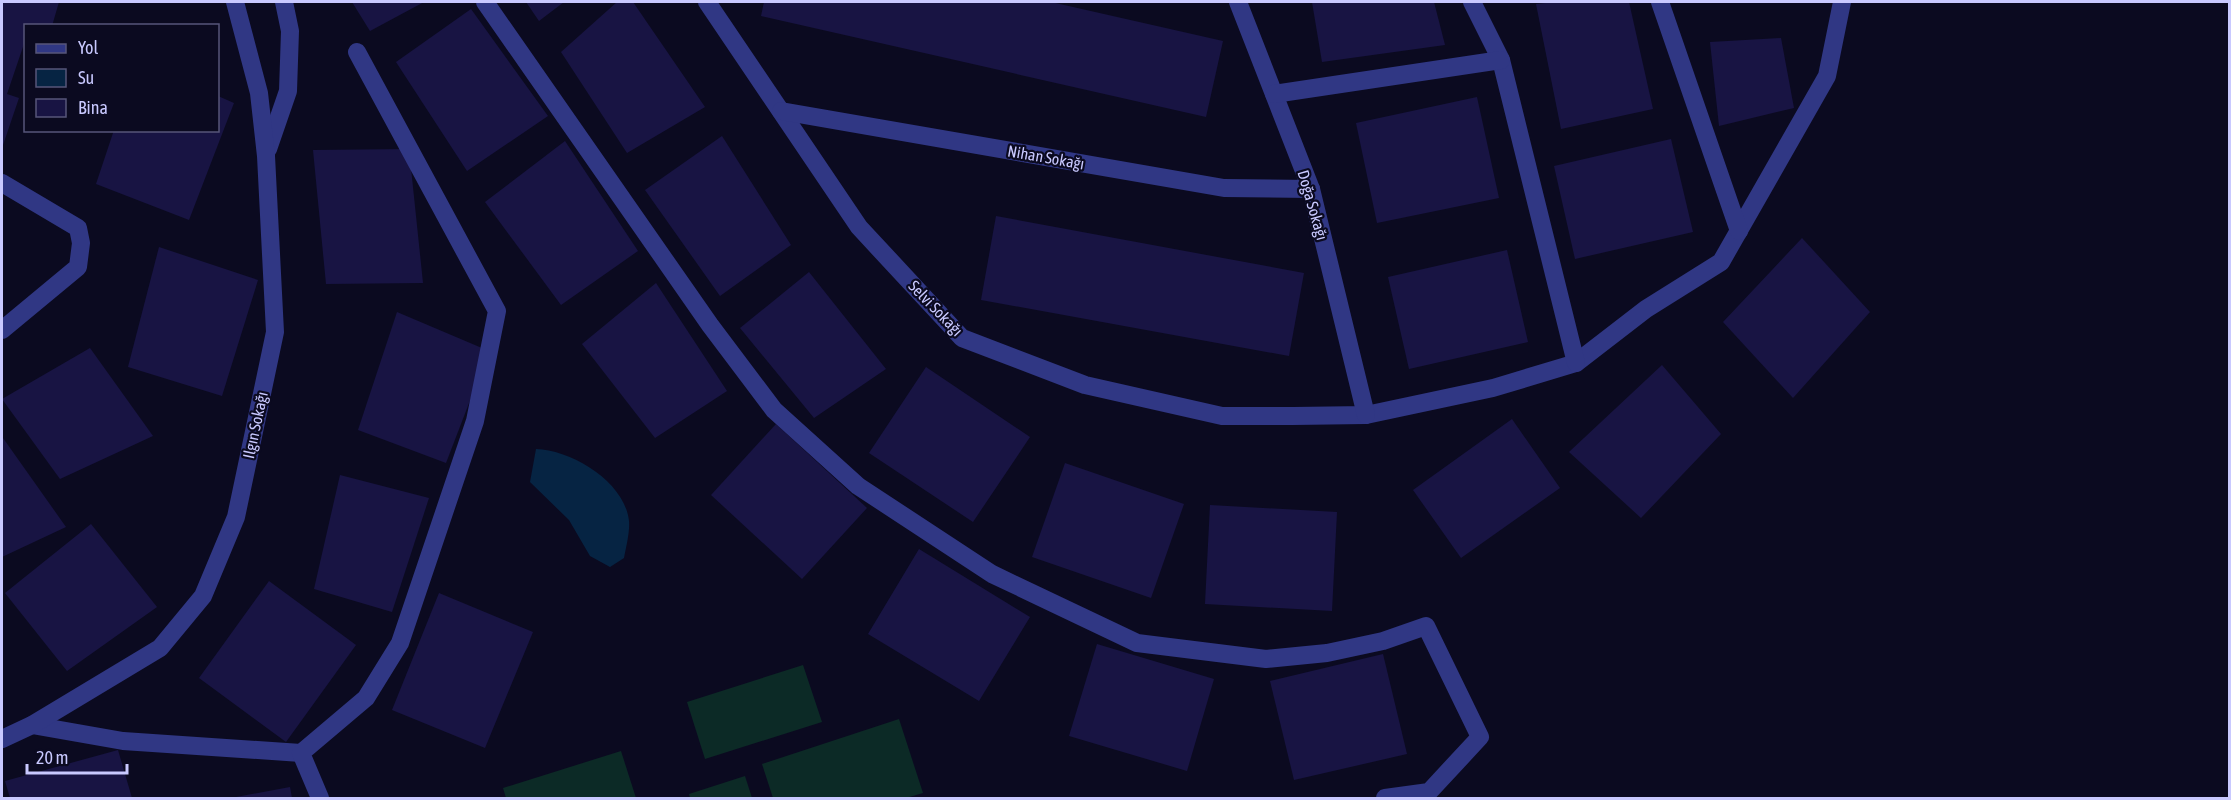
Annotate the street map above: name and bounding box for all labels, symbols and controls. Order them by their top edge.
legend [24,24,219,132]
text: Yol [78,37,98,58]
text: Su [78,67,94,88]
text: Bina [78,97,108,118]
street label: Nihan Sokağı [1006,141,1086,174]
street label: Doğa Sokağı [1293,168,1332,242]
street label: Selvi Sokağı [905,277,967,340]
street label: Ilgın Sokağı [239,390,272,460]
scale bar [27,737,128,775]
text: 20 m [36,747,68,768]

